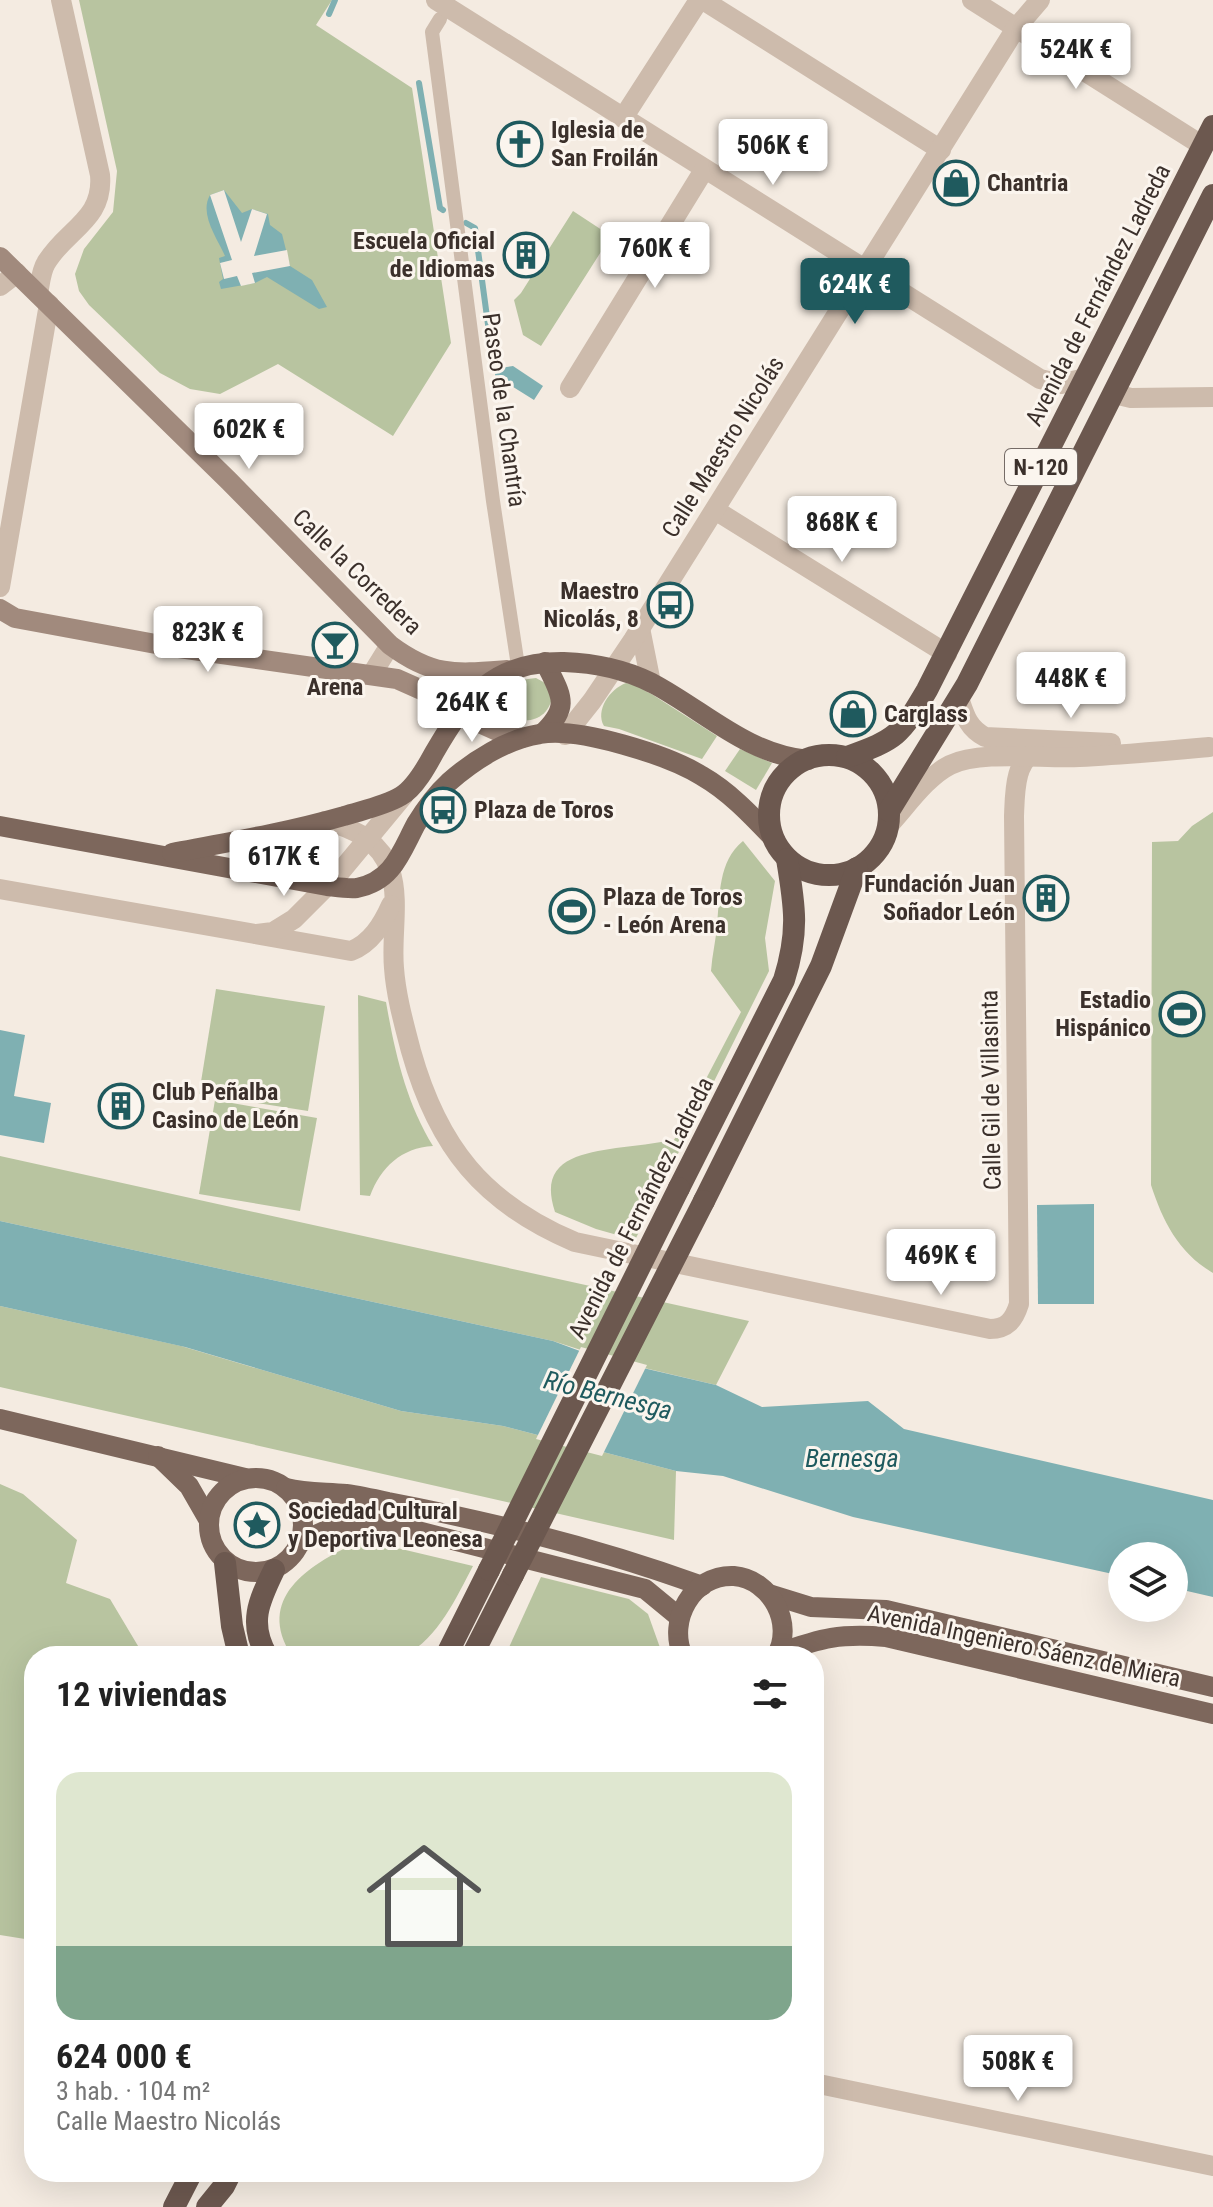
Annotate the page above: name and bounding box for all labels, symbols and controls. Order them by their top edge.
pin: 524K € [1011,23,1141,91]
text: 524K € [1040,34,1112,64]
place label: Iglesia de San Froilán [551,116,658,172]
pin: 506K € [708,119,838,187]
church icon: Iglesia de San Froilán [496,120,544,168]
text: 506K € [737,130,809,160]
shop icon: Chantria [932,159,980,207]
street label: Avenida de Fernández Ladreda [1020,160,1176,430]
place label: Chantria [987,169,1068,197]
pin: 760K € [590,222,720,290]
place label: Escuela Oficial de Idiomas [353,227,495,283]
building icon: Escuela Oficial de Idiomas [502,231,550,279]
text: 760K € [619,233,691,263]
pin: 624K € [790,258,920,326]
text: 624K € [819,269,891,299]
street label: Paseo de la Chantría [477,311,531,509]
street label: Calle Maestro Nicolás [656,351,790,543]
pin: 602K € [184,403,314,471]
text: 602K € [213,414,285,444]
road number: N-120 [1005,449,1077,485]
pin: 868K € [777,496,907,564]
street label: Calle la Corredera [287,504,427,640]
text: 868K € [806,507,878,537]
place label: Maestro Nicolás, 8 [543,577,639,633]
bus stop icon: Maestro Nicolás, 8 [646,581,694,629]
pin: 823K € [143,606,273,674]
text: 823K € [172,617,244,647]
bar icon: Arena [311,621,359,669]
pin: 448K € [1006,652,1136,720]
text: 448K € [1035,663,1107,693]
place label: Arena [307,673,363,701]
pin: 264K € [407,676,537,744]
text: 264K € [436,687,508,717]
shop icon: Carglass [829,690,877,738]
place label: Carglass [884,700,968,728]
bus stop icon: Plaza de Toros [419,786,467,834]
place label: Plaza de Toros [474,796,614,824]
pin: 617K € [219,830,349,898]
text: 617K € [248,841,320,871]
place label: Fundación Juan Soñador León [864,870,1015,926]
building icon: Fundación Juan Soñador León [1022,874,1070,922]
place label: Plaza de Toros - León Arena [603,883,743,939]
sports icon: Plaza de Toros - León Arena [548,887,596,935]
place label: Estadio Hispánico [1055,986,1151,1042]
street label: Calle Gil de Villasinta [975,990,1007,1190]
sports icon: Estadio Hispánico [1158,990,1206,1038]
street label: Avenida de Fernández Ladreda [563,1073,719,1343]
place label: Club Peñalba Casino de León [152,1078,299,1134]
building icon: Club Peñalba Casino de León [97,1082,145,1130]
pin: 469K € [876,1229,1006,1297]
text: 469K € [905,1240,977,1270]
water label: Río Bernesga [541,1365,675,1425]
water label: Bernesga [805,1443,899,1473]
place label: Sociedad Cultural y Deportiva Leonesa [288,1497,483,1553]
place icon: Sociedad Cultural y Deportiva Leonesa [233,1501,281,1549]
map controls [1108,1542,1188,1622]
button: layers [1108,1542,1188,1622]
street label: Avenida Ingeniero Sáenz de Miera [865,1599,1183,1693]
icon: filters [748,1672,792,1716]
text: 12 viviendas [56,1674,227,1714]
icon: home [352,1824,496,1968]
pin: 508K € [953,2035,1083,2103]
text: 624 000 € [56,2036,192,2076]
text: 508K € [982,2046,1054,2076]
text: 3 hab. · 104 m² [56,2076,210,2106]
text: Calle Maestro Nicolás [56,2106,281,2136]

